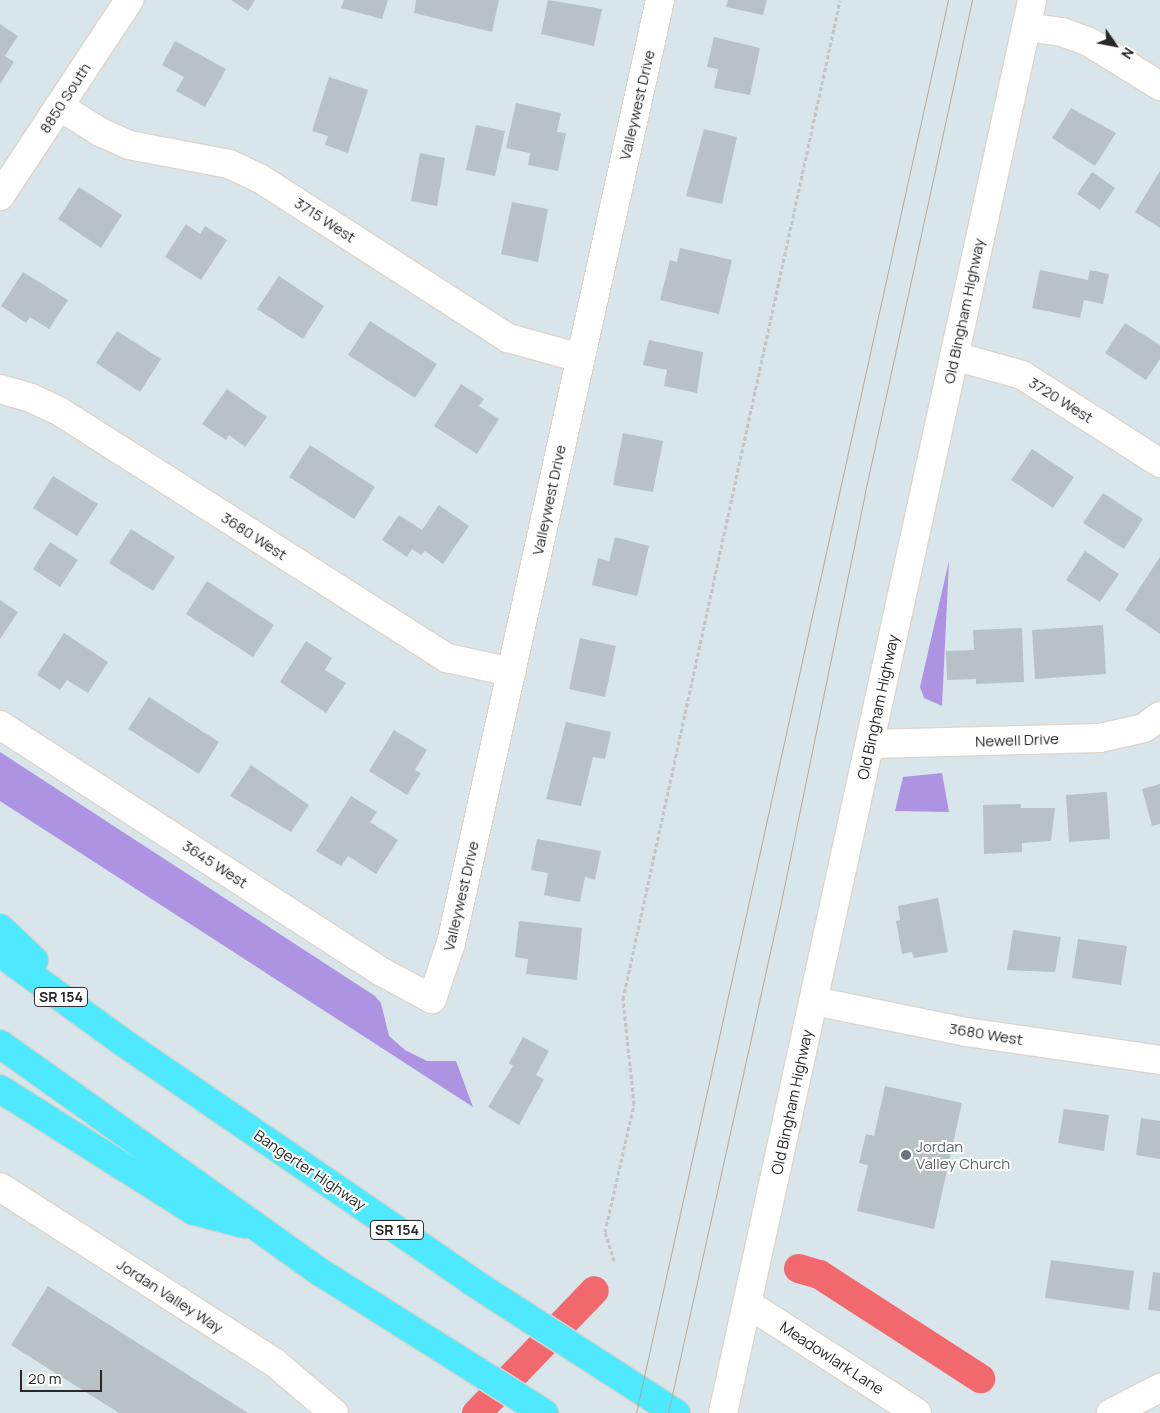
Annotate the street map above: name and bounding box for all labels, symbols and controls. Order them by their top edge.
north arrow [1090,20,1140,70]
text: N [1117,44,1139,63]
street label: Valleywest Drive [616,48,658,162]
street label: 8850 South [36,59,94,137]
street label: 3715 West [291,194,359,246]
street label: Old Bingham Highway [940,237,988,385]
street label: 3720 West [1026,373,1096,427]
street label: Valleywest Drive [529,443,569,557]
street label: 3680 West [218,508,290,564]
street label: Old Bingham Highway [854,633,902,781]
street label: Newell Drive [975,730,1059,750]
street label: 3645 West [179,836,251,892]
street label: Valleywest Drive [440,839,482,953]
road number: SR 154 [34,986,88,1009]
street label: 3680 West [948,1019,1024,1049]
street label: Old Bingham Highway [768,1028,816,1176]
street label: Bangerter Highway [251,1126,369,1214]
place label: Jordan Valley Church [916,1137,1010,1172]
marker: Jordan Valley Church [900,1149,912,1161]
road number: SR 154 [370,1218,424,1242]
street label: Jordan Valley Way [114,1255,226,1337]
street label: Meadowlark Lane [777,1318,887,1398]
scale bar [22,1360,105,1392]
text: 20 m [28,1368,61,1389]

